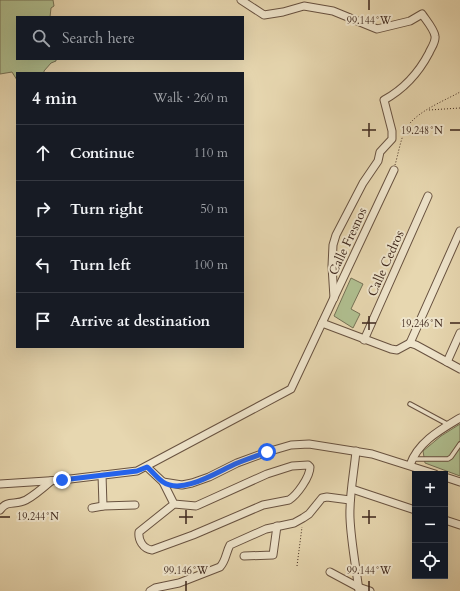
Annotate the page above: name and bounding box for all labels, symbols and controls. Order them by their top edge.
text: 99.144°W [347,14,392,28]
search box [16,16,244,60]
icon: search [30,27,52,49]
text: Search here [62,28,135,48]
text: 4 min [32,87,77,110]
text: Walk · 260 m [153,89,228,107]
text: 19.248°N [401,124,443,138]
icon: ahead [32,142,54,164]
text: Continue [70,143,135,163]
text: 110 m [194,144,228,162]
icon: right [32,198,54,220]
text: Turn right [70,199,143,219]
text: 50 m [200,200,228,218]
street label: Calle Fresnos [324,205,371,278]
street label: Calle Cedros [363,228,408,299]
icon: left [32,254,54,276]
text: Turn left [70,255,131,275]
text: 100 m [194,256,228,274]
icon: arrive [32,310,54,332]
text: Arrive at destination [70,311,210,331]
text: 19.246°N [401,317,443,331]
route start [258,443,276,461]
route end [53,471,71,489]
map controls [412,471,448,579]
button: + [412,471,448,507]
button: − [412,507,448,543]
text: 19.244°N [17,510,59,524]
button: locate [412,543,448,579]
text: 99.146°W [164,564,209,578]
text: 99.144°W [347,564,392,578]

